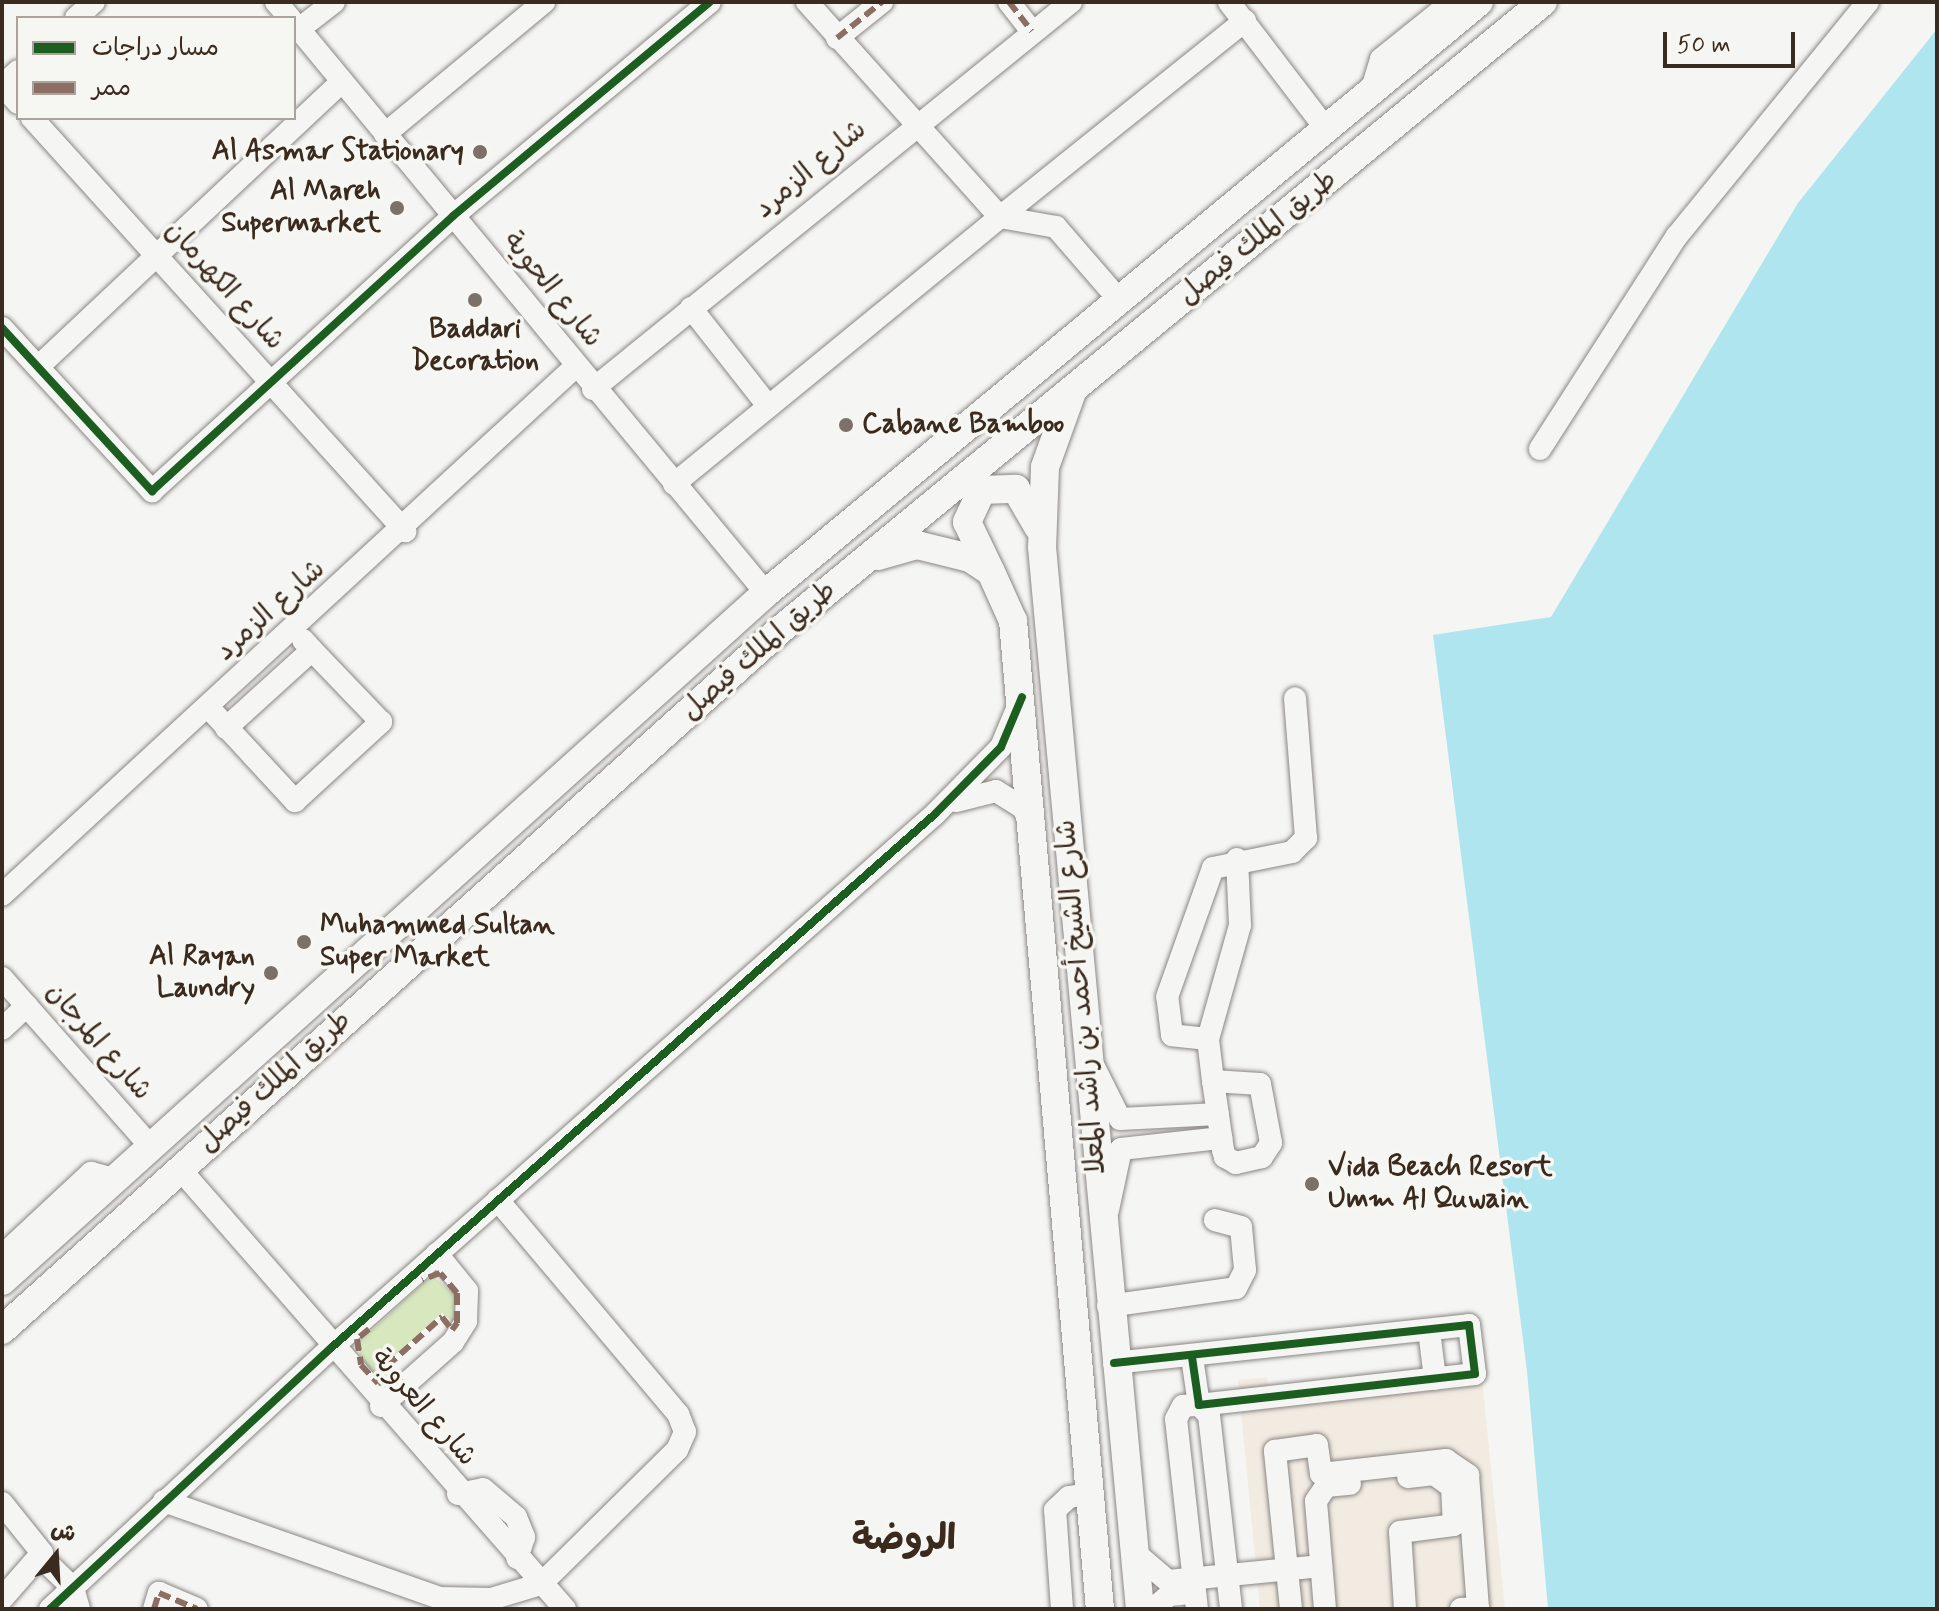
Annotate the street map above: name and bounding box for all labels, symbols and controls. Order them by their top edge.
legend [16,16,296,120]
scale bar [1667,16,1799,66]
text: 50 m [1677,30,1731,61]
text: مسار دراجات [92,33,219,64]
text: ممر [92,73,131,104]
street label: شارع الزمرد [748,114,874,226]
place label: Al Asmar Stationary [218,135,464,169]
marker: Al Asmar Stationary [471,143,489,161]
street label: طريق الملك فيصل [1172,164,1344,312]
place label: Al Mareh Supermarket [221,175,381,241]
marker: Al Mareh Supermarket [388,199,406,217]
street label: شارع الكهرمان [157,214,291,358]
street label: شارع الحوية [495,225,609,355]
marker: Baddari Decoration [466,291,484,309]
place label: Baddari Decoration [411,313,539,379]
place label: Cabane Bamboo [862,408,1064,442]
marker: Cabane Bamboo [837,416,855,434]
street label: شارع الزمرد [209,553,333,669]
street label: طريق الملك فيصل [674,574,844,728]
street label: شارع الشيخ أحمد بن راشد المعلا [1050,818,1114,1176]
place label: Muhammed Sultan Super Market [320,909,549,975]
marker: Muhammed Sultan Super Market [295,933,313,951]
place label: Al Rayan Laundry [142,940,255,1006]
marker: Al Rayan Laundry [262,964,280,982]
street label: شارع المرجان [38,976,158,1108]
street label: طريق الملك فيصل [191,1004,359,1160]
place label: Vida Beach Resort Umm Al Quwain [1328,1151,1552,1217]
marker: Vida Beach Resort Umm Al Quwain [1303,1175,1321,1193]
street label: شارع العروبة [363,1343,483,1473]
north arrow [16,1515,96,1595]
text: ش [48,1515,79,1549]
district label: الروضة [852,1518,956,1562]

